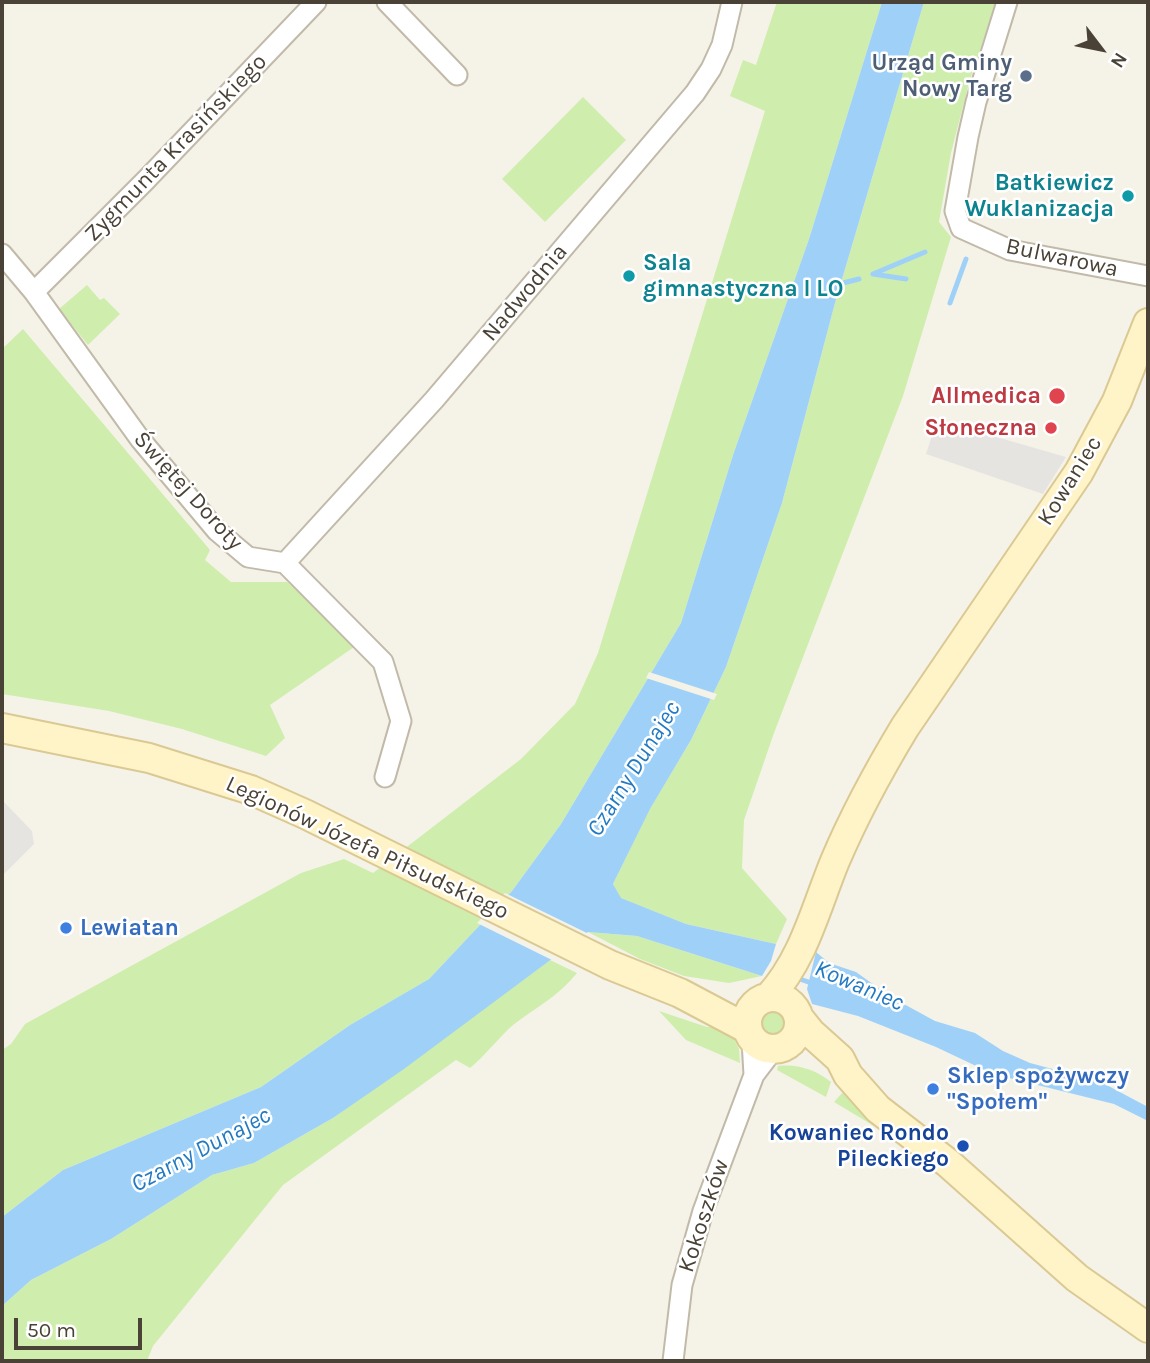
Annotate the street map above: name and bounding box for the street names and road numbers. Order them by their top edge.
street label: Zygmunta Krasińskiego [79,48,273,248]
street label: Bulwarowa [1003,233,1121,283]
street label: Nadwodnia [476,239,574,347]
street label: Świętej Doroty [127,426,249,556]
street label: Kowaniec [1032,431,1108,531]
street label: Legionów Józefa Piłsudskiego [221,770,513,926]
street label: Kokoszków [673,1156,735,1276]

